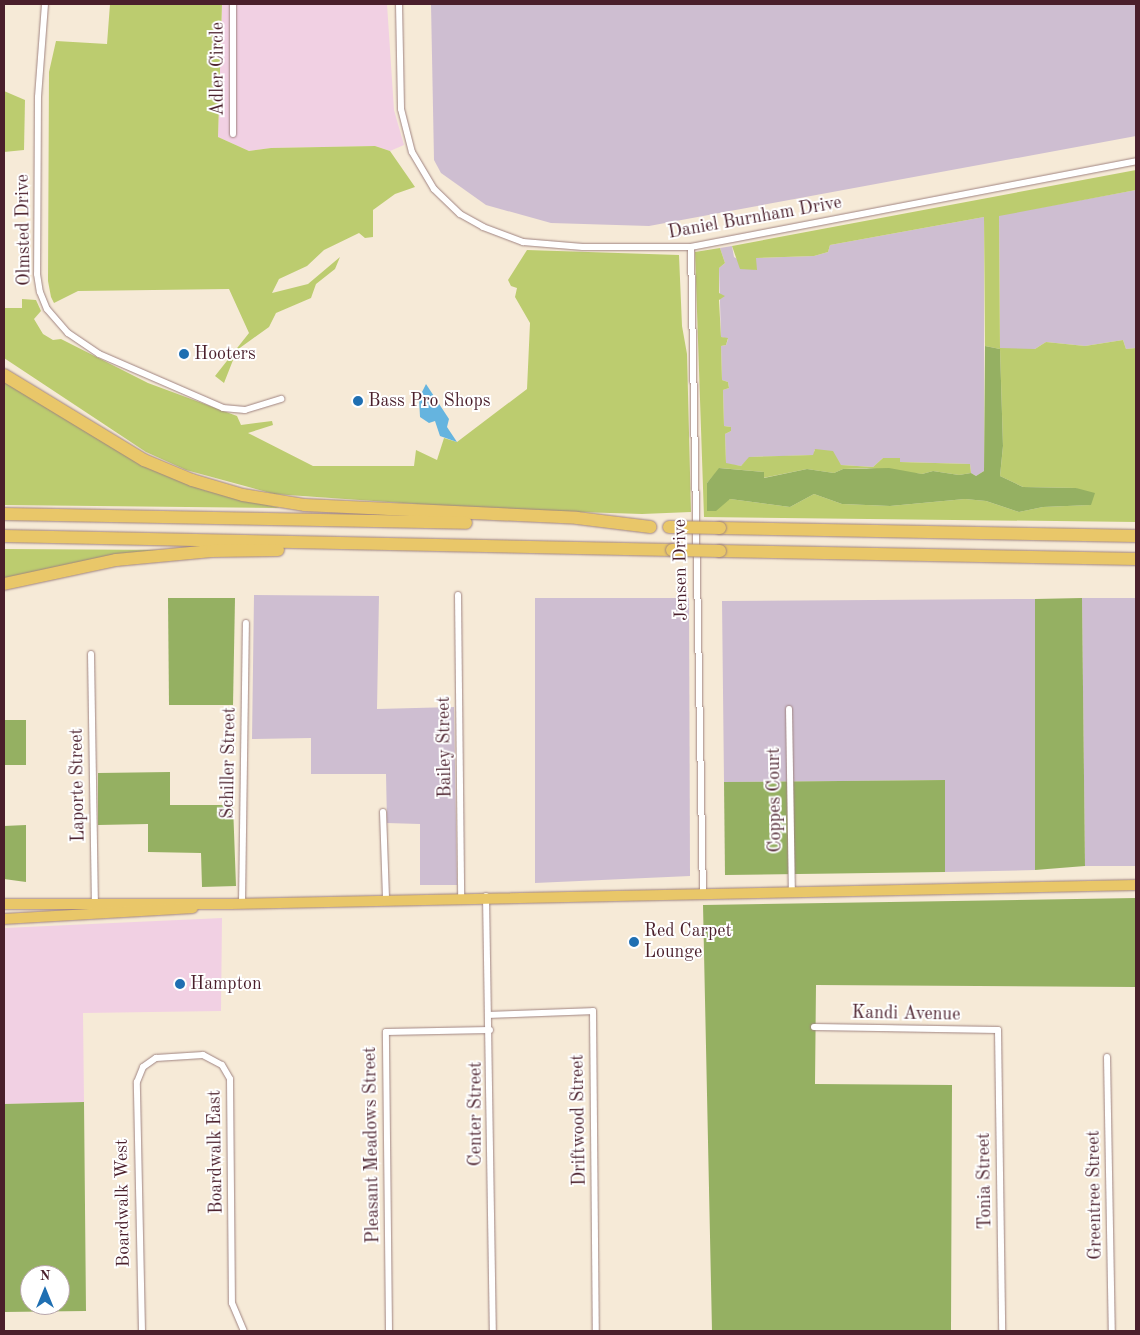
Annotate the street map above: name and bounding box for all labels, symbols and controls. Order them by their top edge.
street label: Adler Circle [207,22,229,116]
street label: Olmsted Drive [12,174,36,286]
street label: Daniel Burnham Drive [666,192,844,244]
place label: Hooters [194,343,256,365]
marker: Hooters [178,348,190,360]
place label: Bass Pro Shops [368,390,491,412]
marker: Bass Pro Shops [352,395,364,407]
street label: Jensen Drive [669,519,693,621]
street label: Bailey Street [433,696,457,798]
street label: Schiller Street [217,707,241,819]
street label: Laporte Street [66,728,90,842]
street label: Coppes Court [763,747,787,853]
place label: Red Carpet Lounge [644,921,732,964]
marker: Red Carpet Lounge [628,936,640,948]
place label: Hampton [190,973,262,995]
marker: Hampton [174,978,186,990]
street label: Kandi Avenue [851,1002,961,1026]
street label: Pleasant Meadows Street [359,1046,385,1244]
street label: Driftwood Street [567,1054,591,1186]
street label: Center Street [465,1062,487,1166]
street label: Boardwalk East [204,1090,228,1214]
street label: Greentree Street [1083,1130,1107,1260]
street label: Tonia Street [973,1132,997,1230]
street label: Boardwalk West [111,1139,135,1267]
north arrow [20,1265,70,1315]
text: N [40,1269,50,1283]

